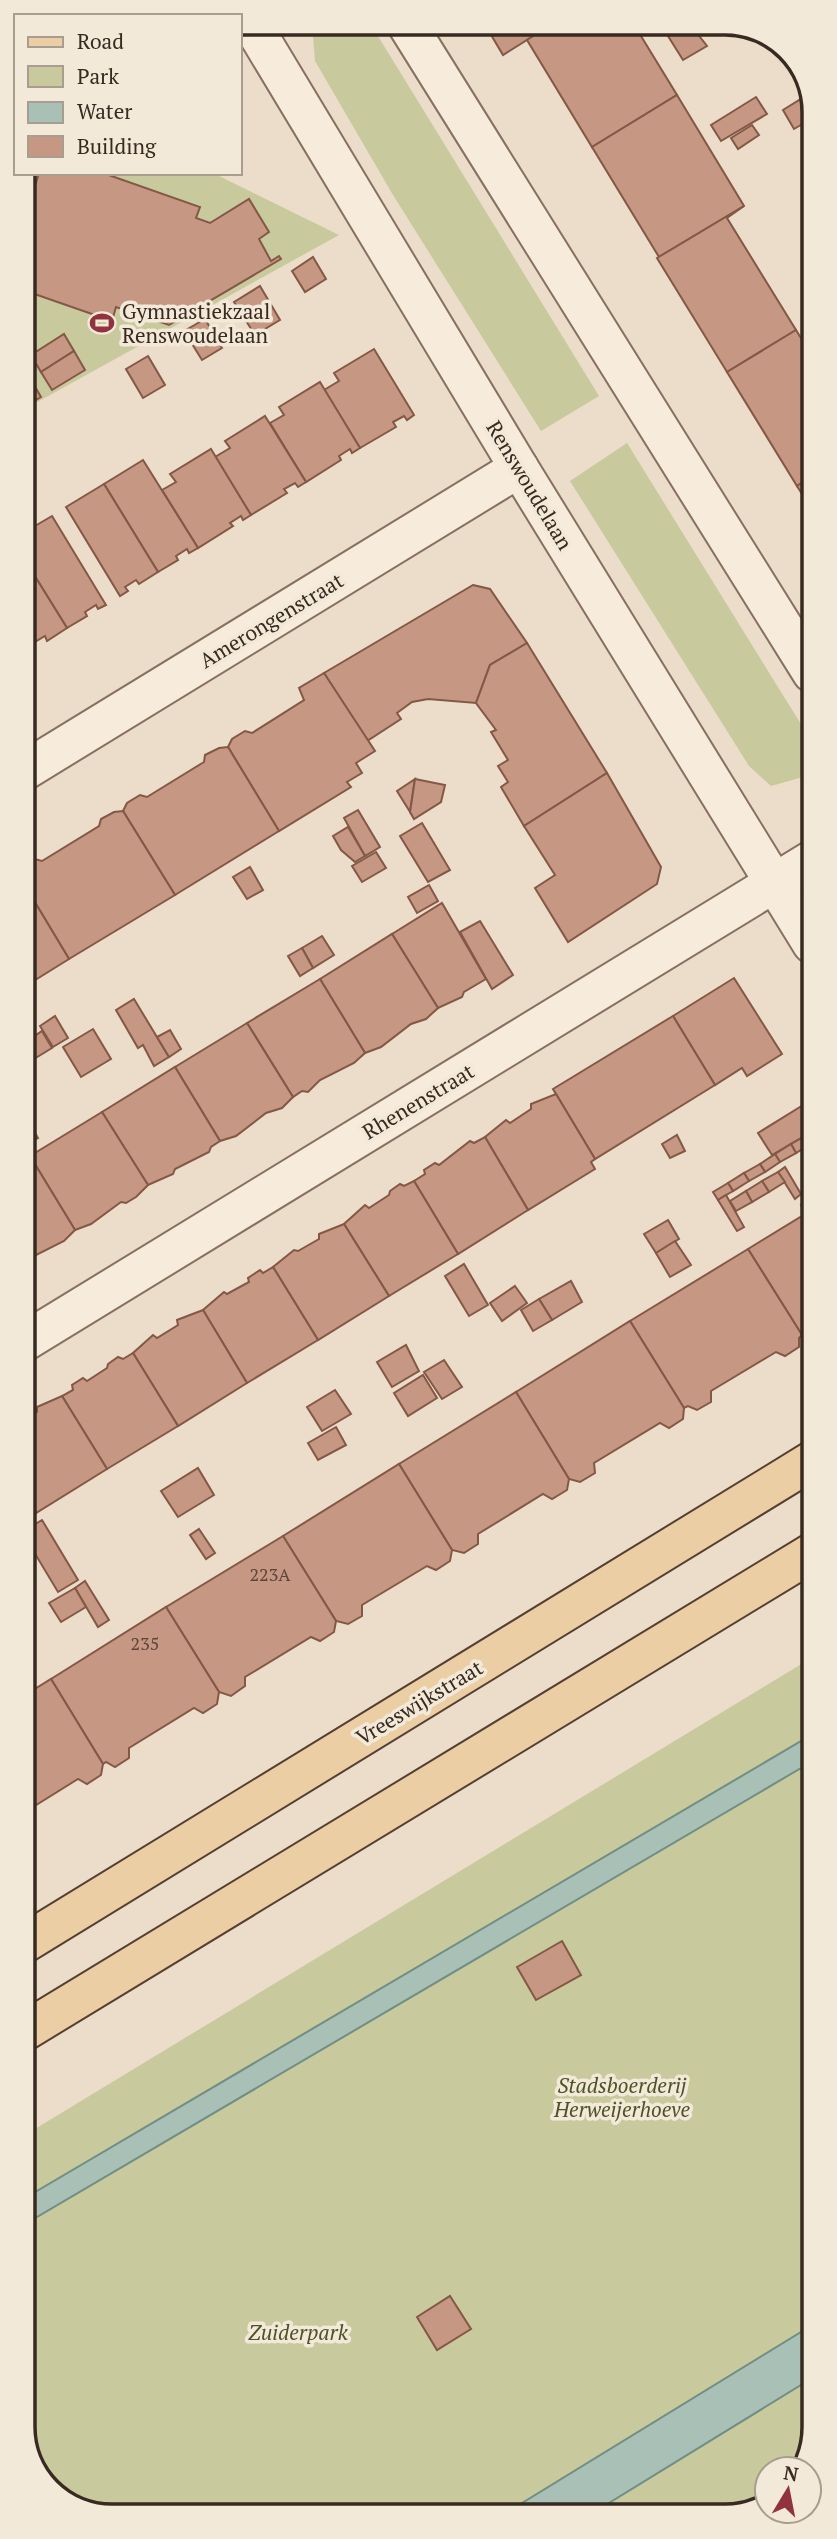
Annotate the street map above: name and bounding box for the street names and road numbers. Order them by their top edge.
street label: Renswoudelaan [480,415,580,555]
street label: Amerongenstraat [194,566,348,674]
street label: Rhenenstraat [357,1057,479,1145]
street label: Vreeswijkstraat [350,1653,488,1751]

